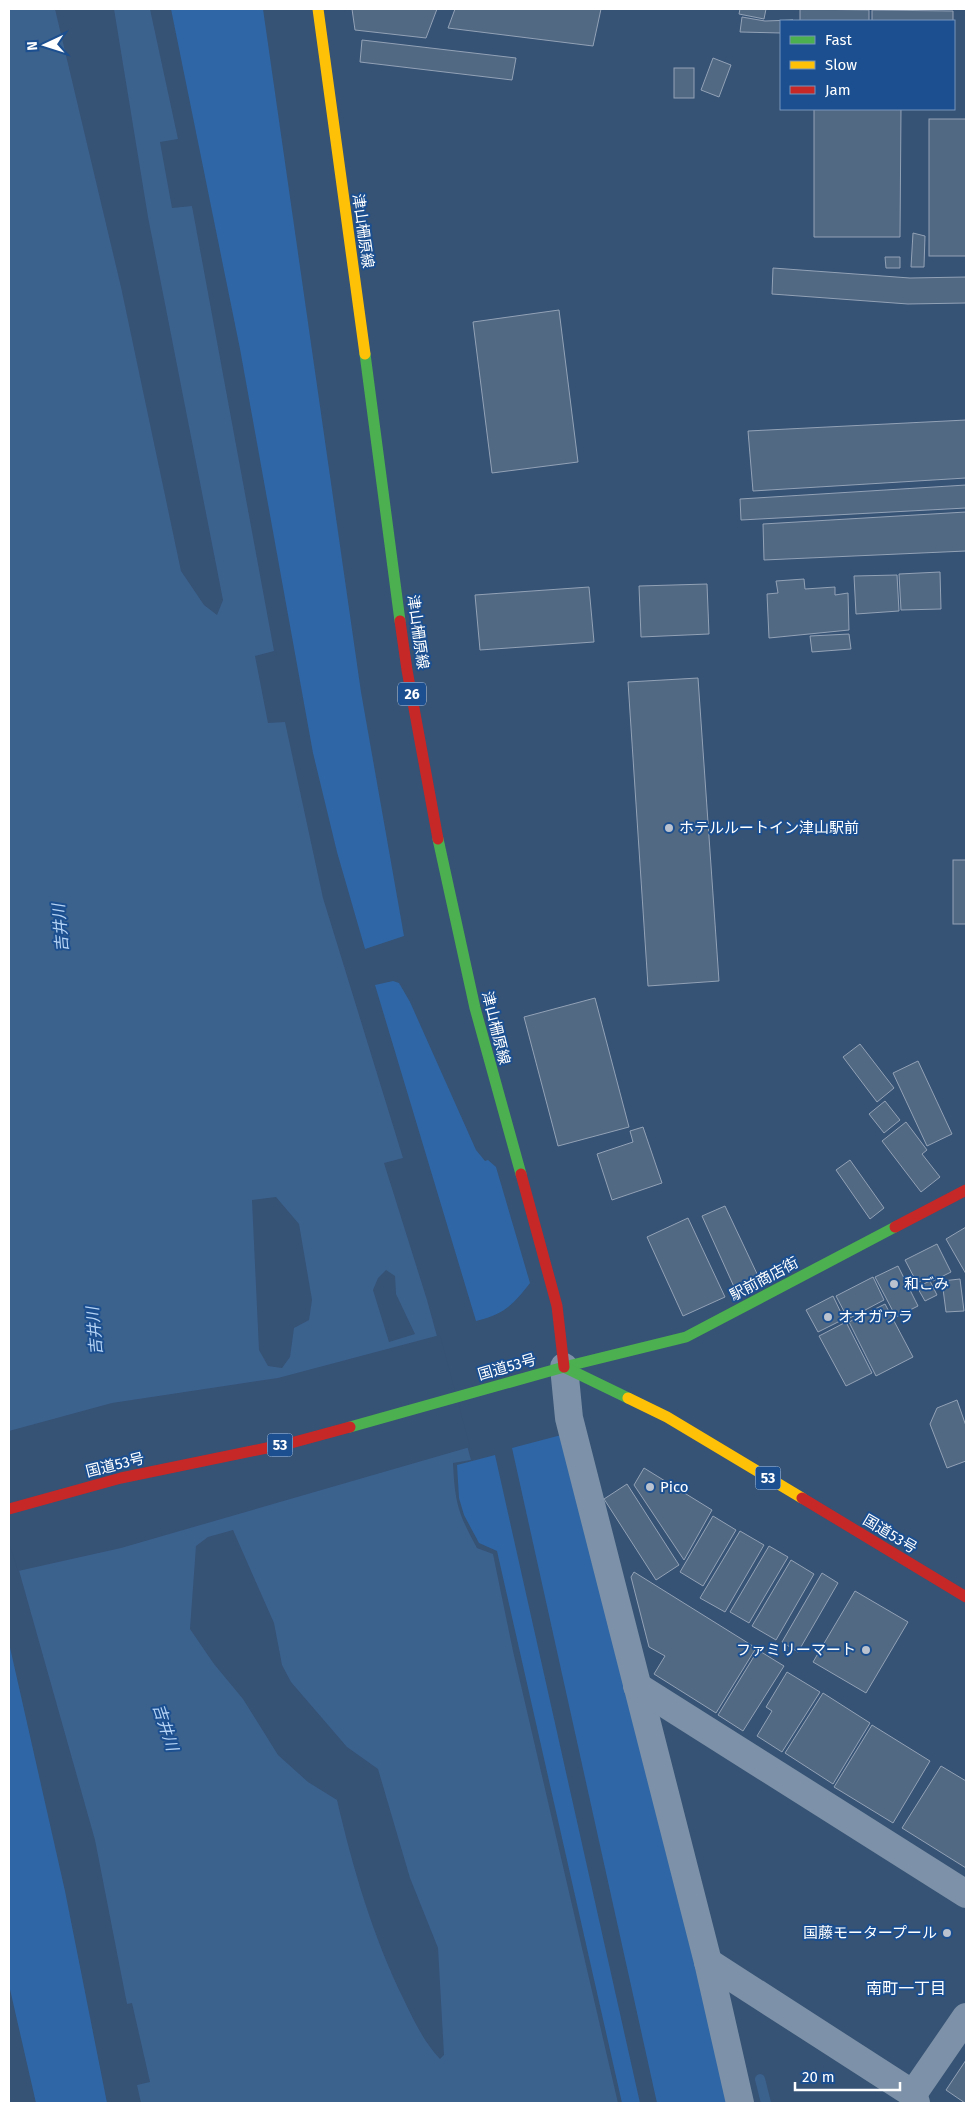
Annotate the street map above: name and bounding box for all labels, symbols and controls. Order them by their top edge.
north arrow [20,20,70,70]
legend [780,20,955,110]
text: Fast [825,31,852,49]
text: N [24,41,41,51]
text: Slow [825,56,857,74]
text: Jam [825,81,851,99]
street label: 津山柵原線 [349,193,377,269]
street label: 津山柵原線 [404,594,432,670]
road number: 26 [398,682,426,706]
place label: ホテルルートイン津山駅前 [679,819,859,837]
marker: ホテルルートイン津山駅前 [663,822,675,834]
water label: 吉井川 [49,901,72,953]
street label: 津山柵原線 [478,989,514,1067]
street label: 駅前商店街 [727,1253,801,1305]
place label: 和ごみ [904,1275,949,1293]
marker: 和ごみ [888,1278,900,1290]
water label: 吉井川 [83,1304,106,1356]
place label: オオガワラ [838,1308,913,1326]
marker: オオガワラ [822,1311,834,1323]
street label: 国道53号 [476,1350,538,1384]
road number: 53 [268,1434,292,1456]
street label: 国道53号 [84,1449,146,1481]
road number: 53 [756,1466,780,1490]
place label: Pico [660,1478,689,1496]
marker: Pico [644,1481,656,1493]
street label: 国道53号 [860,1511,920,1557]
place label: ファミリーマート [736,1641,856,1659]
marker: ファミリーマート [860,1644,872,1656]
water label: 吉井川 [149,1701,183,1755]
place label: 国藤モータープール [803,1924,937,1942]
marker: 国藤モータープール [941,1927,953,1939]
district label: 南町一丁目 [866,1979,946,1998]
scale bar [795,2060,900,2092]
text: 20 m [802,2068,835,2086]

